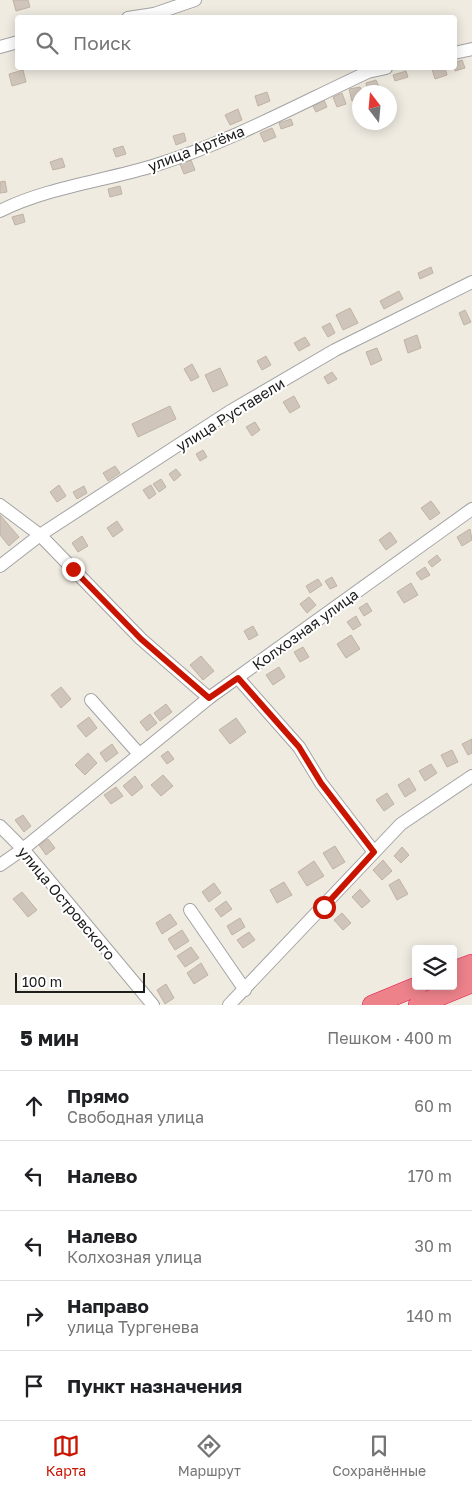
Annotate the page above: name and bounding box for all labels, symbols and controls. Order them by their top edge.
search box [15,15,457,70]
icon: search [33,29,61,57]
text: Поиск [73,31,132,54]
north arrow [352,85,397,130]
street label: улица Артёма [145,121,247,175]
street label: улица Руставели [172,373,288,455]
route end [62,558,85,581]
street label: Колхозная улица [249,585,361,673]
street label: улица Островского [14,843,120,963]
route start [313,896,336,919]
map controls [412,945,457,990]
button: layers [412,945,457,990]
scale bar [15,970,145,993]
text: 100 m [22,973,62,990]
text: 5 мин [20,1025,79,1051]
text: Пешком · 400 m [327,1028,452,1048]
text: Прямо [67,1084,129,1107]
icon: ahead [20,1092,48,1120]
text: 60 m [414,1096,452,1116]
text: Свободная улица [67,1107,204,1127]
icon: left [20,1162,48,1190]
text: Налево [67,1164,137,1187]
text: 170 m [408,1166,452,1186]
text: Налево [67,1224,137,1247]
icon: left [20,1232,48,1260]
text: 30 m [415,1236,452,1256]
text: Колхозная улица [67,1247,202,1267]
text: Направо [67,1294,149,1317]
icon: right [20,1302,48,1330]
text: 140 m [406,1306,452,1326]
text: улица Тургенева [67,1317,199,1337]
icon: arrive [20,1372,48,1400]
text: Пункт назначения [67,1374,242,1397]
tab: Карта [46,1432,86,1479]
tab: Маршрут [178,1432,241,1479]
tab: Сохранённые [332,1432,426,1479]

